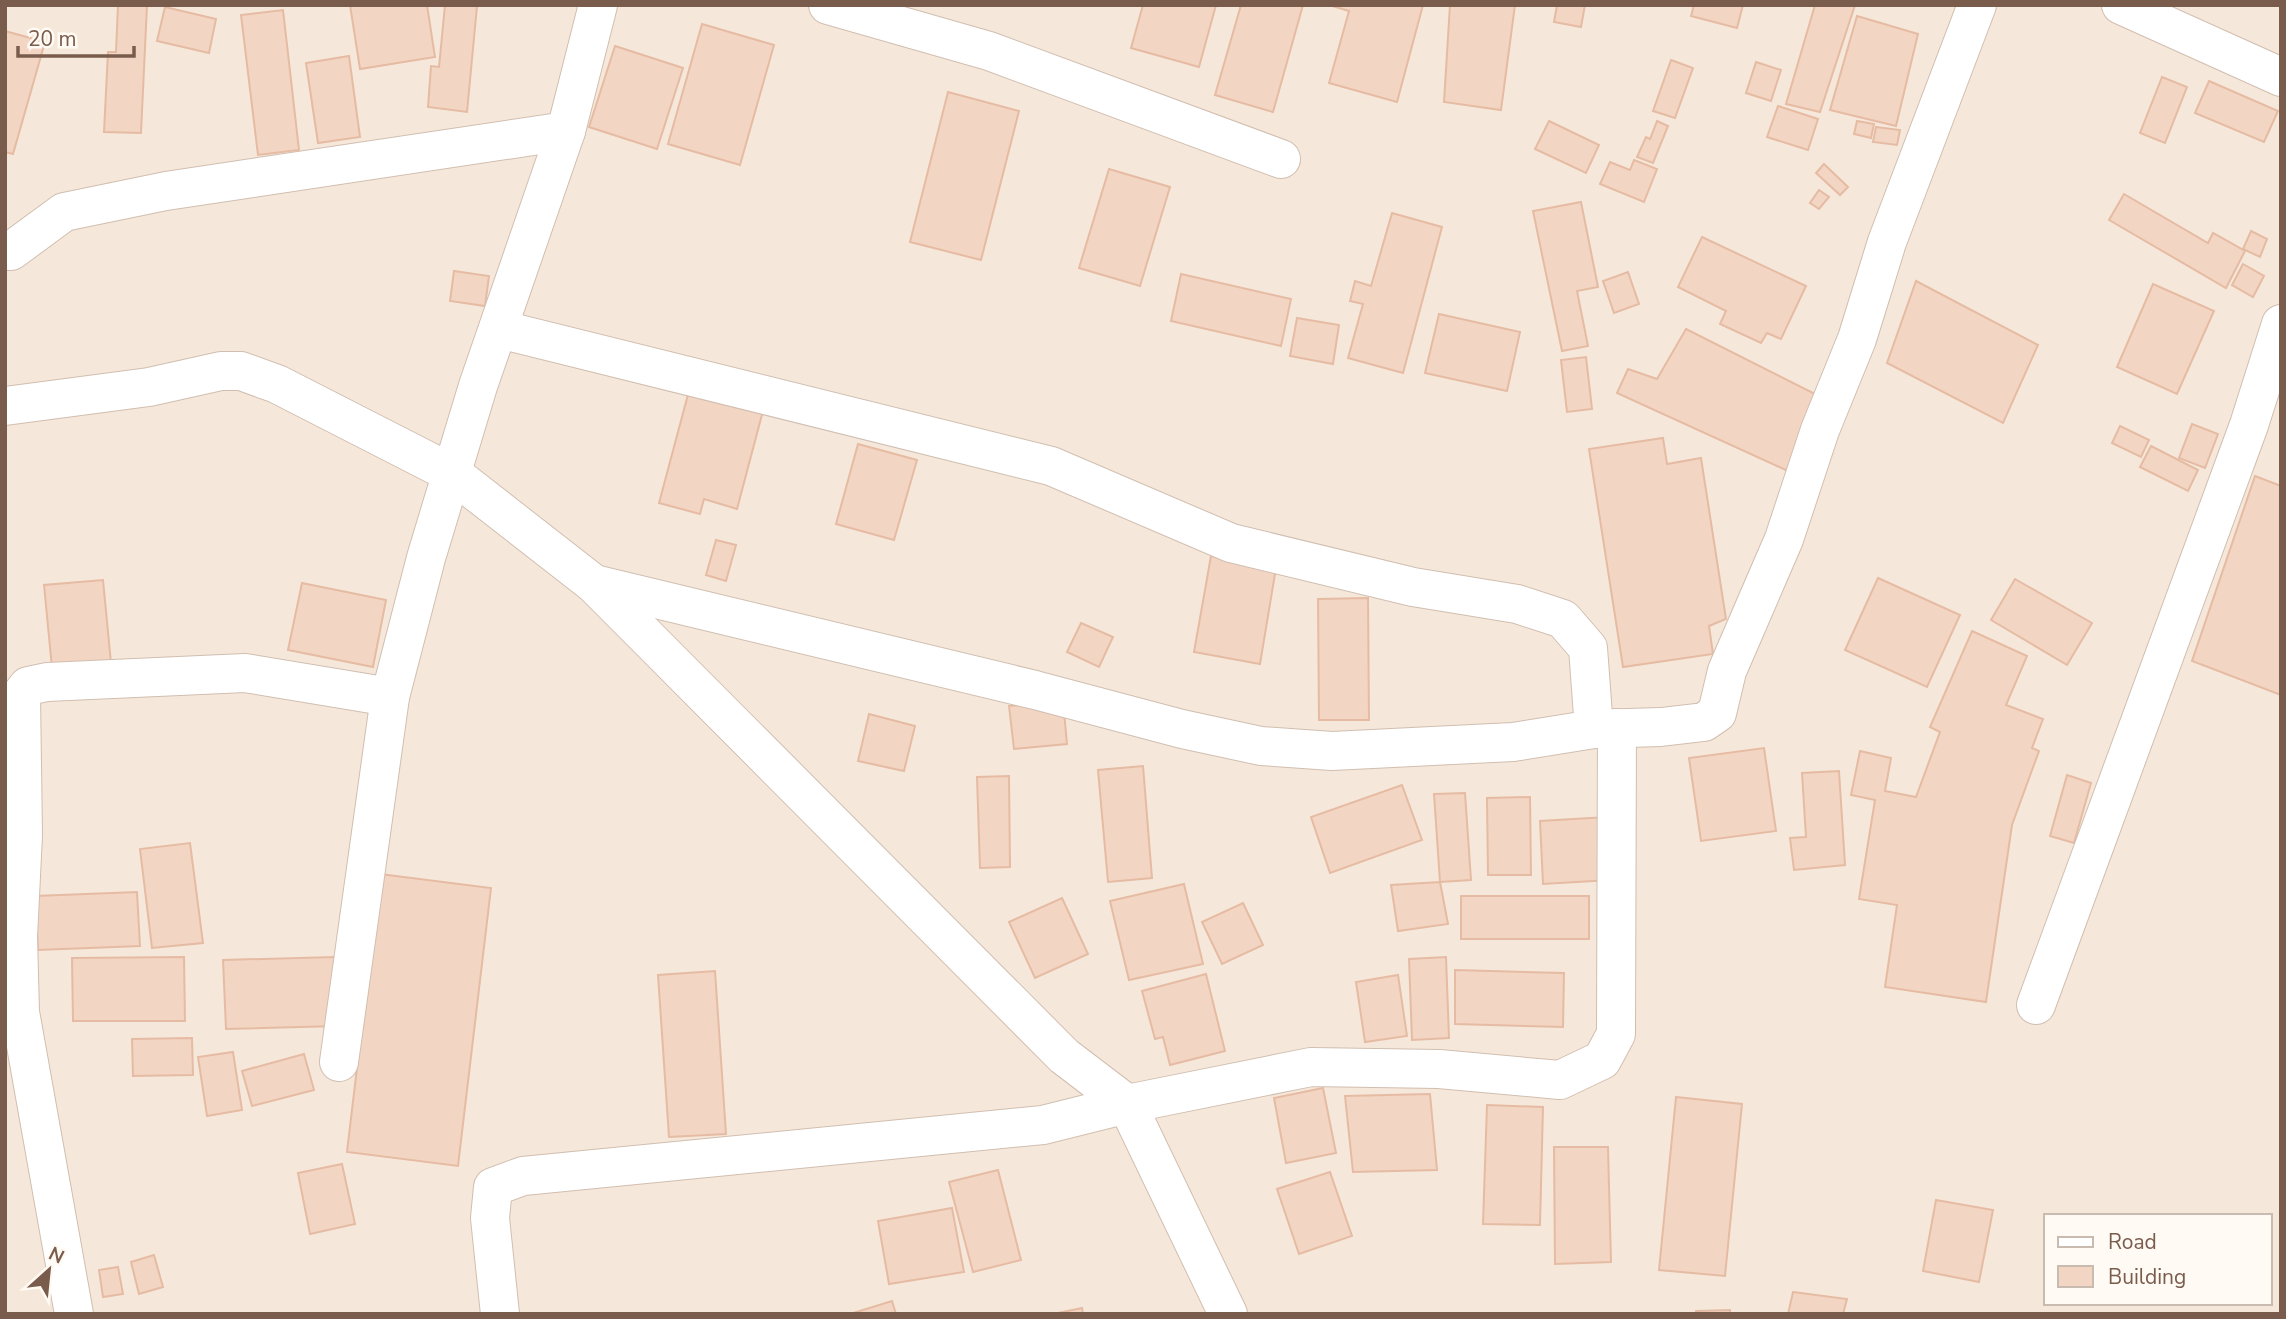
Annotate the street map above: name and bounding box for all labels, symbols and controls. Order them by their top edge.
scale bar [18,14,133,58]
text: 20 m [28,25,77,53]
legend [2044,1214,2272,1305]
text: Road [2108,1228,2157,1256]
north arrow [14,1235,84,1305]
text: N [44,1241,69,1271]
text: Building [2108,1263,2186,1291]

